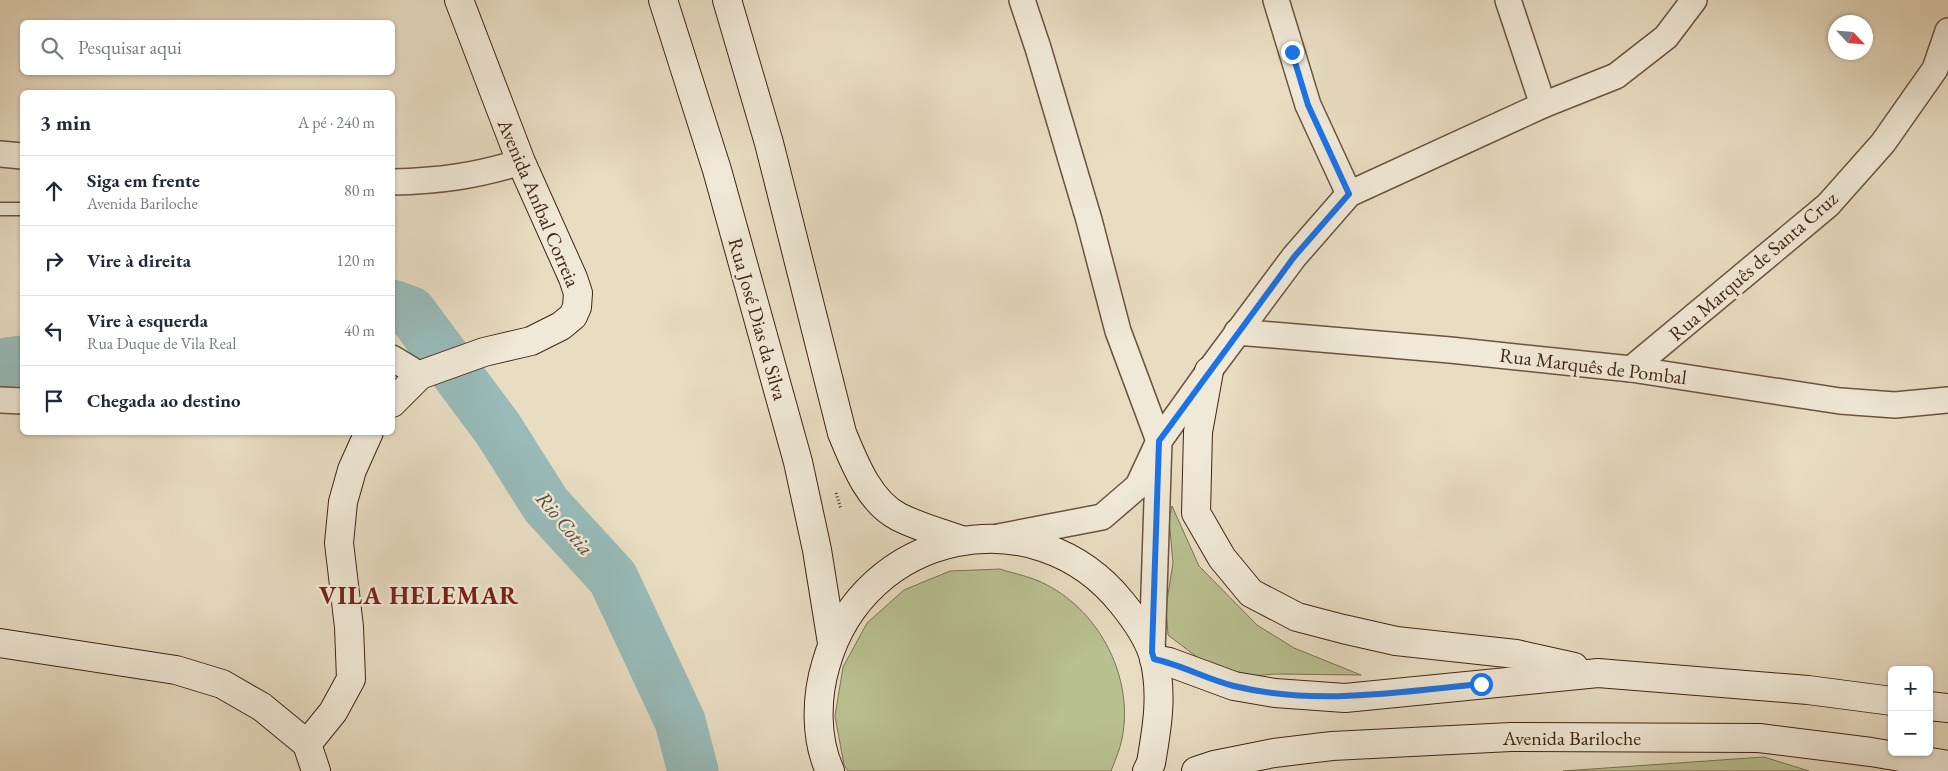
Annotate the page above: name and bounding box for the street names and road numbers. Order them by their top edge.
street label: Avenida Aníbal Correia [491,114,586,291]
street label: Rua Marquês de Santa Cruz [1663,185,1843,346]
street label: Rua José Dias da Silva [722,235,794,403]
street label: Rua Marquês de Pombal [1498,342,1688,390]
street label: Avenida Bariloche [1502,725,1641,751]

